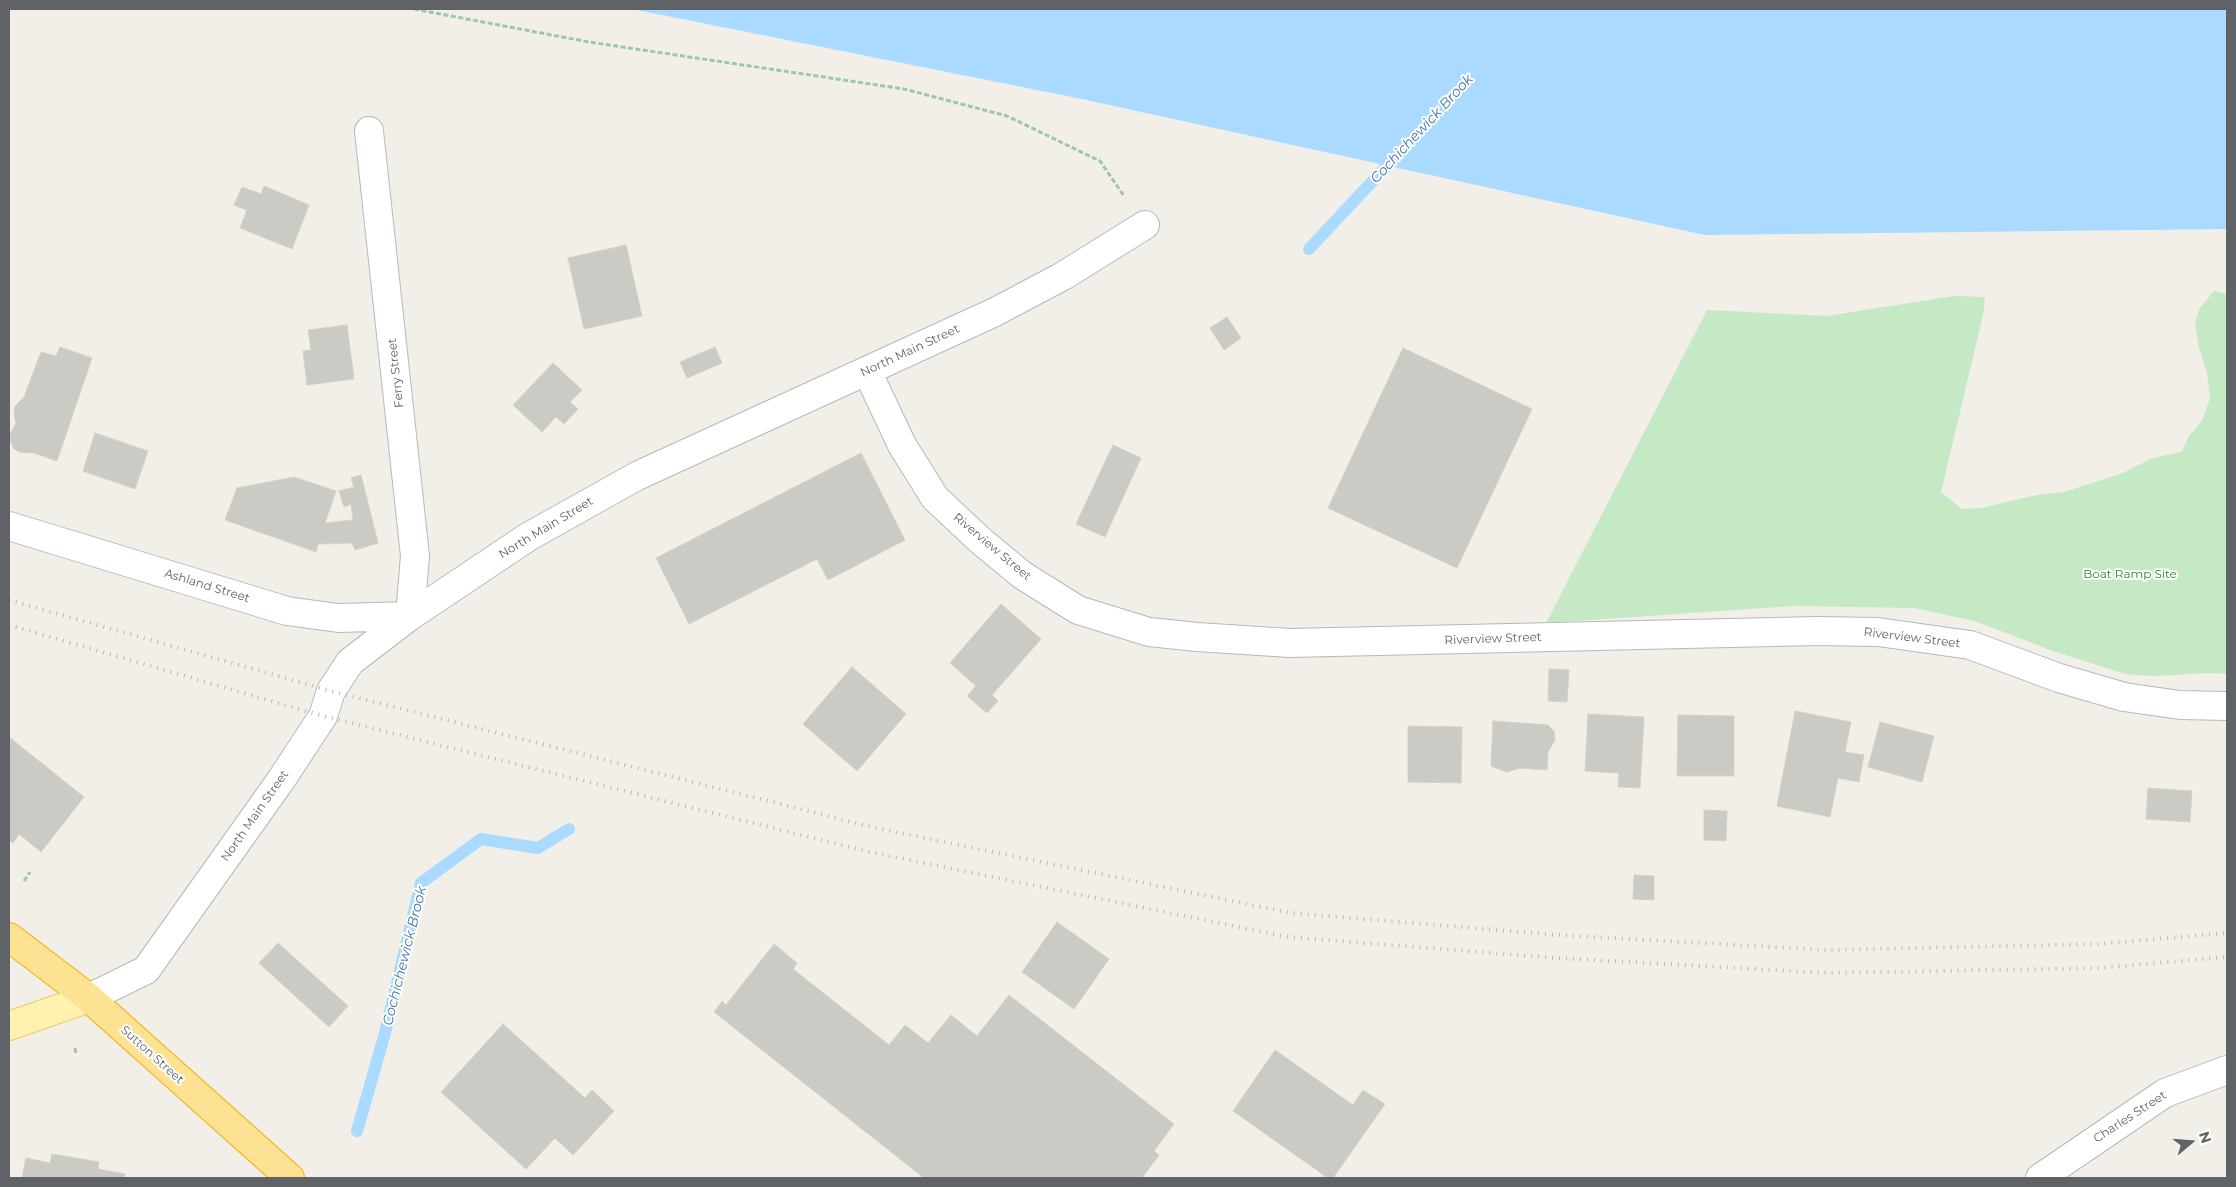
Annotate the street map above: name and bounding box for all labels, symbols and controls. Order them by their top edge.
water label: Cochichewick Brook [1367,71,1477,187]
street label: North Main Street [858,322,962,380]
street label: Ferry Street [385,337,407,409]
street label: North Main Street [496,494,596,562]
street label: Riverview Street [950,510,1034,584]
street label: Ashland Street [163,566,251,606]
park label: Boat Ramp Site [2083,567,2177,581]
street label: Riverview Street [1863,625,1961,651]
street label: Riverview Street [1444,630,1542,648]
street label: North Main Street [218,768,292,864]
water label: Cochichewick Brook [380,885,430,1027]
street label: Sutton Street [118,1023,186,1087]
street label: Charles Street [2091,1088,2169,1146]
north arrow [2166,1117,2216,1167]
text: N [2195,1129,2216,1146]

